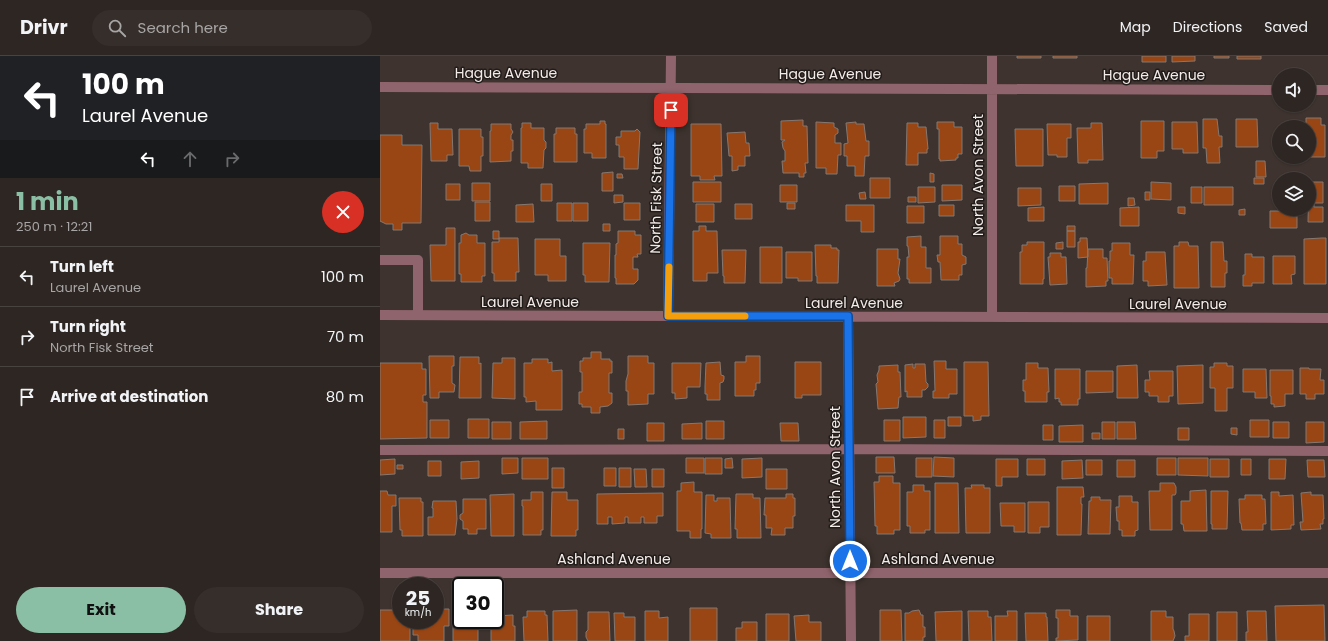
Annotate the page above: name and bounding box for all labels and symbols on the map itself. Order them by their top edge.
street label: Hague Avenue [455,63,558,83]
street label: Hague Avenue [779,64,882,84]
street label: Hague Avenue [1103,65,1206,85]
pin [654,93,688,127]
street label: North Avon Street [968,114,988,236]
street label: North Fisk Street [645,142,667,254]
street label: Laurel Avenue [481,292,579,312]
street label: Laurel Avenue [805,293,903,313]
street label: Laurel Avenue [1129,294,1227,314]
street label: North Avon Street [825,406,845,528]
position arrow [829,540,871,582]
street label: Ashland Avenue [557,549,671,569]
street label: Ashland Avenue [881,549,995,569]
speed limit sign: 30 [452,577,504,629]

